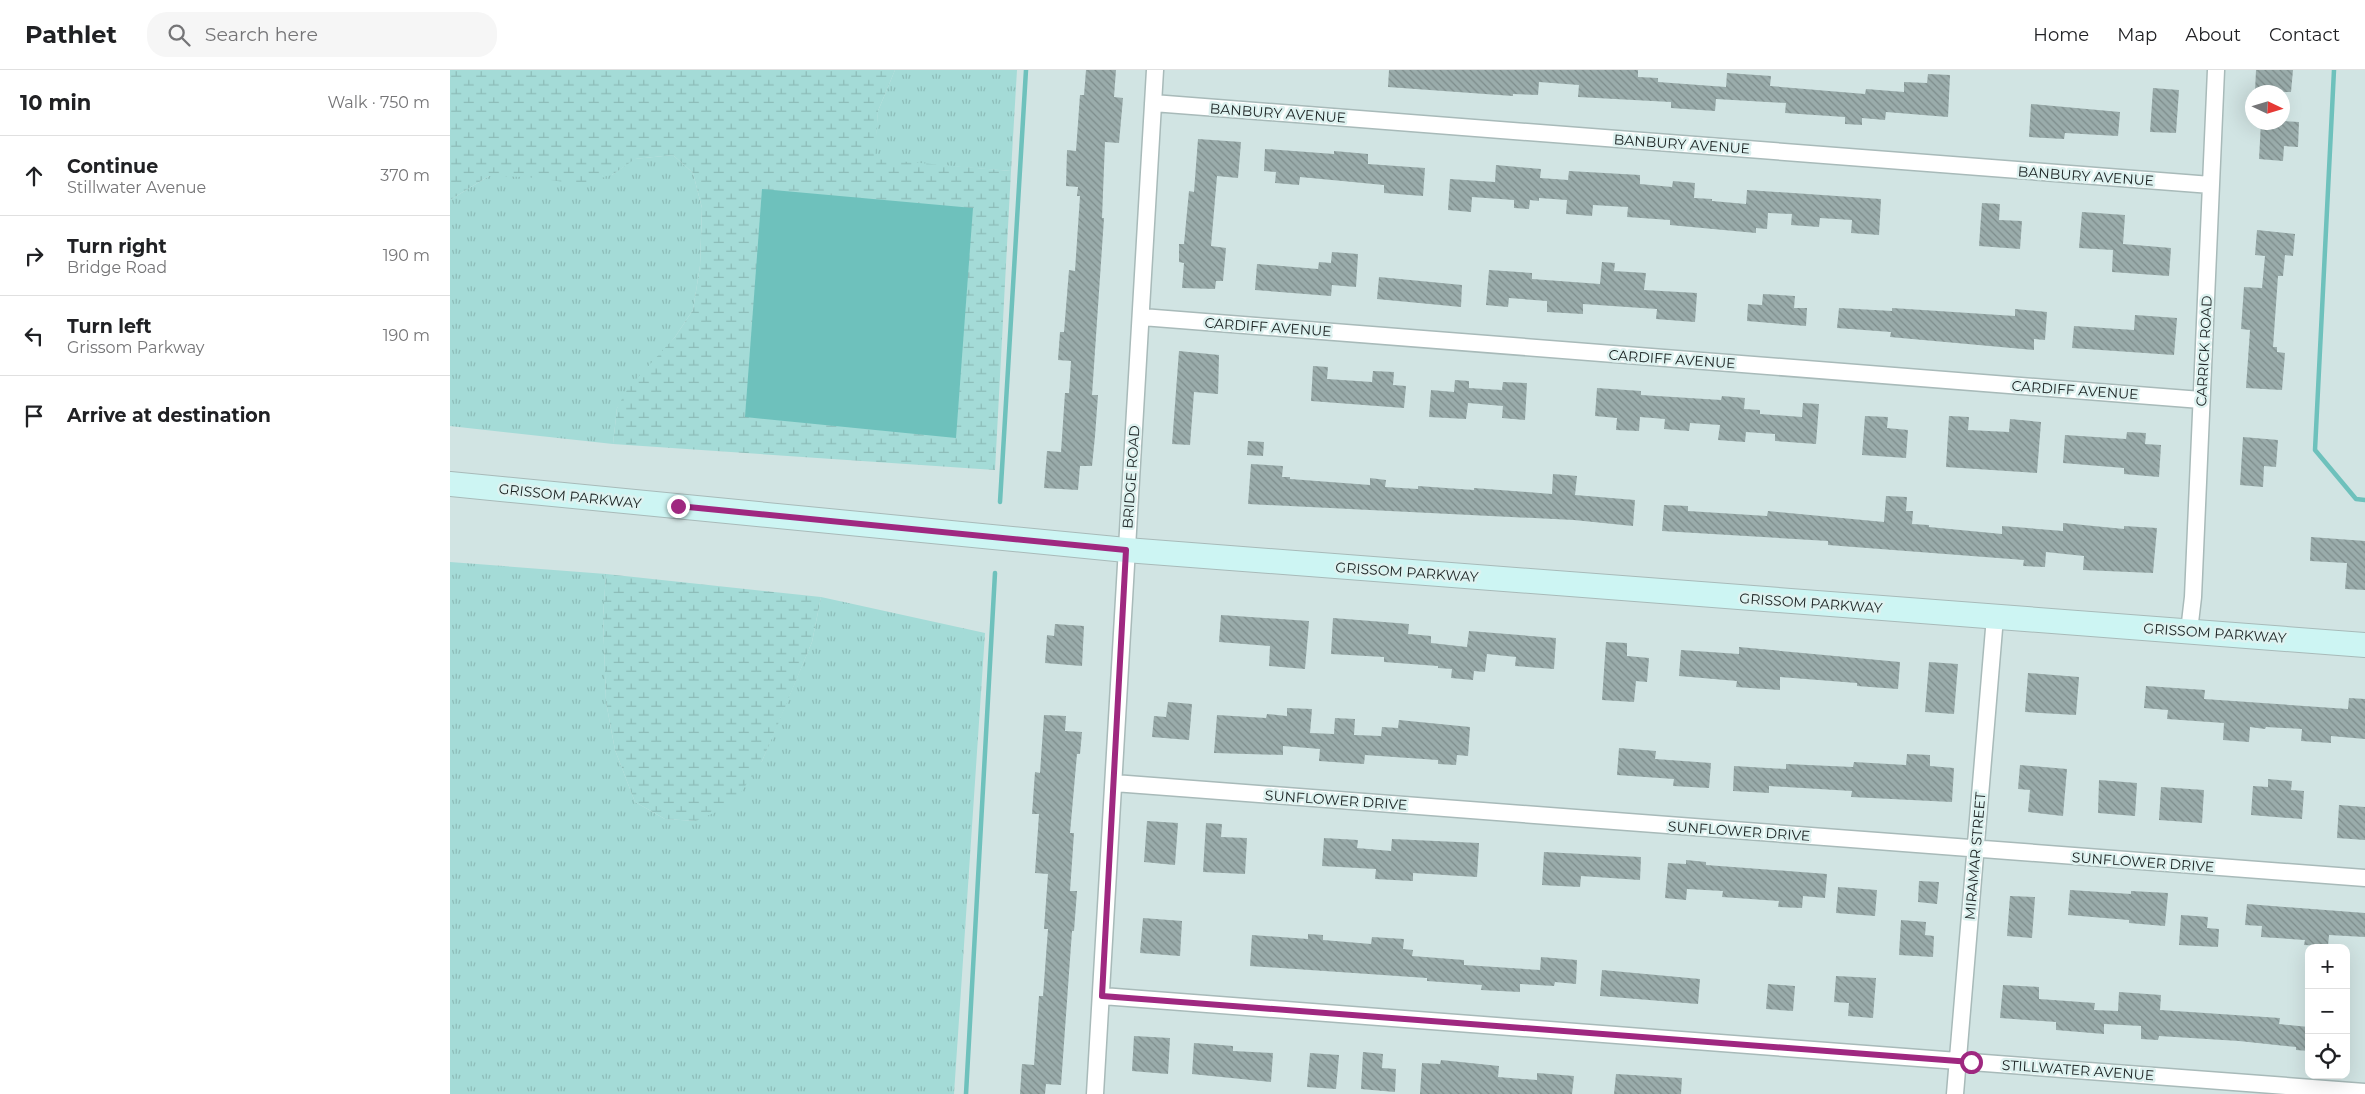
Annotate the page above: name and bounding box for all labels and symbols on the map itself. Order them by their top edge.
north arrow [2245,85,2290,130]
street label: BANBURY AVENUE [1209,99,1347,127]
street label: BANBURY AVENUE [1613,130,1751,158]
street label: BANBURY AVENUE [2017,162,2155,190]
street label: CARRICK ROAD [2192,295,2216,407]
street label: CARDIFF AVENUE [1204,314,1332,340]
street label: CARDIFF AVENUE [1608,346,1736,372]
street label: CARDIFF AVENUE [2011,377,2139,403]
street label: BRIDGE ROAD [1118,425,1144,529]
street label: GRISSOM PARKWAY [498,480,642,512]
route end [667,495,690,518]
street label: GRISSOM PARKWAY [1335,558,1479,586]
street label: GRISSOM PARKWAY [1739,589,1883,617]
street label: GRISSOM PARKWAY [2143,619,2287,647]
street label: SUNFLOWER DRIVE [1264,786,1408,814]
street label: MIRAMAR STREET [1960,791,1990,921]
street label: SUNFLOWER DRIVE [1667,817,1811,845]
street label: SUNFLOWER DRIVE [2071,848,2215,876]
route start [1960,1051,1983,1074]
street label: STILLWATER AVENUE [2001,1056,2155,1084]

